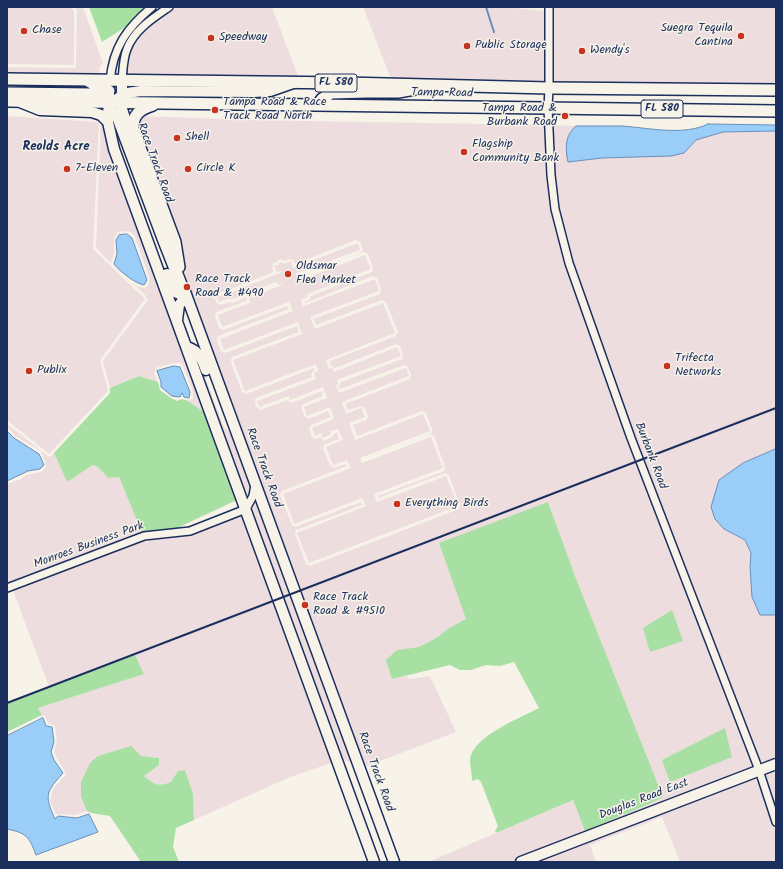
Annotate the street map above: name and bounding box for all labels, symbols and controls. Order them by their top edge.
place label: Suegra Tequila Cantina [661,22,733,50]
place label: Chase [32,24,62,38]
marker: Chase [19,26,29,36]
place label: Speedway [219,31,267,45]
marker: Suegra Tequila Cantina [736,31,746,41]
marker: Speedway [206,33,216,43]
place label: Public Storage [475,39,547,53]
marker: Public Storage [462,41,472,51]
place label: Wendy's [590,44,630,58]
marker: Wendy's [577,46,587,56]
road number: FL 580 [315,74,357,92]
street label: Tampa Road [411,86,473,102]
place label: Tampa Road & Race Track Road North [223,96,326,124]
road number: FL 580 [641,100,683,118]
place label: Tampa Road & Burbank Road [482,102,557,130]
marker: Tampa Road & Race Track Road North [210,105,220,115]
marker: Tampa Road & Burbank Road [560,111,570,121]
street label: Race Track Road [133,121,175,205]
place label: Shell [185,131,209,145]
marker: Shell [172,133,182,143]
place label: Flagship Community Bank [472,138,559,166]
district label: Reolds Acre [22,140,90,156]
marker: Flagship Community Bank [459,147,469,157]
place label: 7-Eleven [75,162,118,176]
place label: Circle K [196,162,236,176]
marker: 7-Eleven [62,164,72,174]
marker: Circle K [183,164,193,174]
place label: Oldsmar Flea Market [296,260,356,288]
marker: Oldsmar Flea Market [283,269,293,279]
place label: Race Track Road & #490 [195,273,263,301]
marker: Race Track Road & #490 [182,282,192,292]
place label: Trifecta Networks [675,352,721,380]
marker: Trifecta Networks [662,361,672,371]
place label: Publix [37,364,67,378]
marker: Publix [24,366,34,376]
street label: Burbank Road [631,421,669,491]
street label: Race Track Road [242,426,284,510]
place label: Everything Birds [405,497,488,511]
marker: Everything Birds [392,499,402,509]
street label: Monroes Business Park [32,519,146,573]
place label: Race Track Road & #9510 [313,591,385,619]
marker: Race Track Road & #9510 [300,600,310,610]
street label: Race Track Road [354,730,396,814]
street label: Douglas Road East [597,776,691,824]

